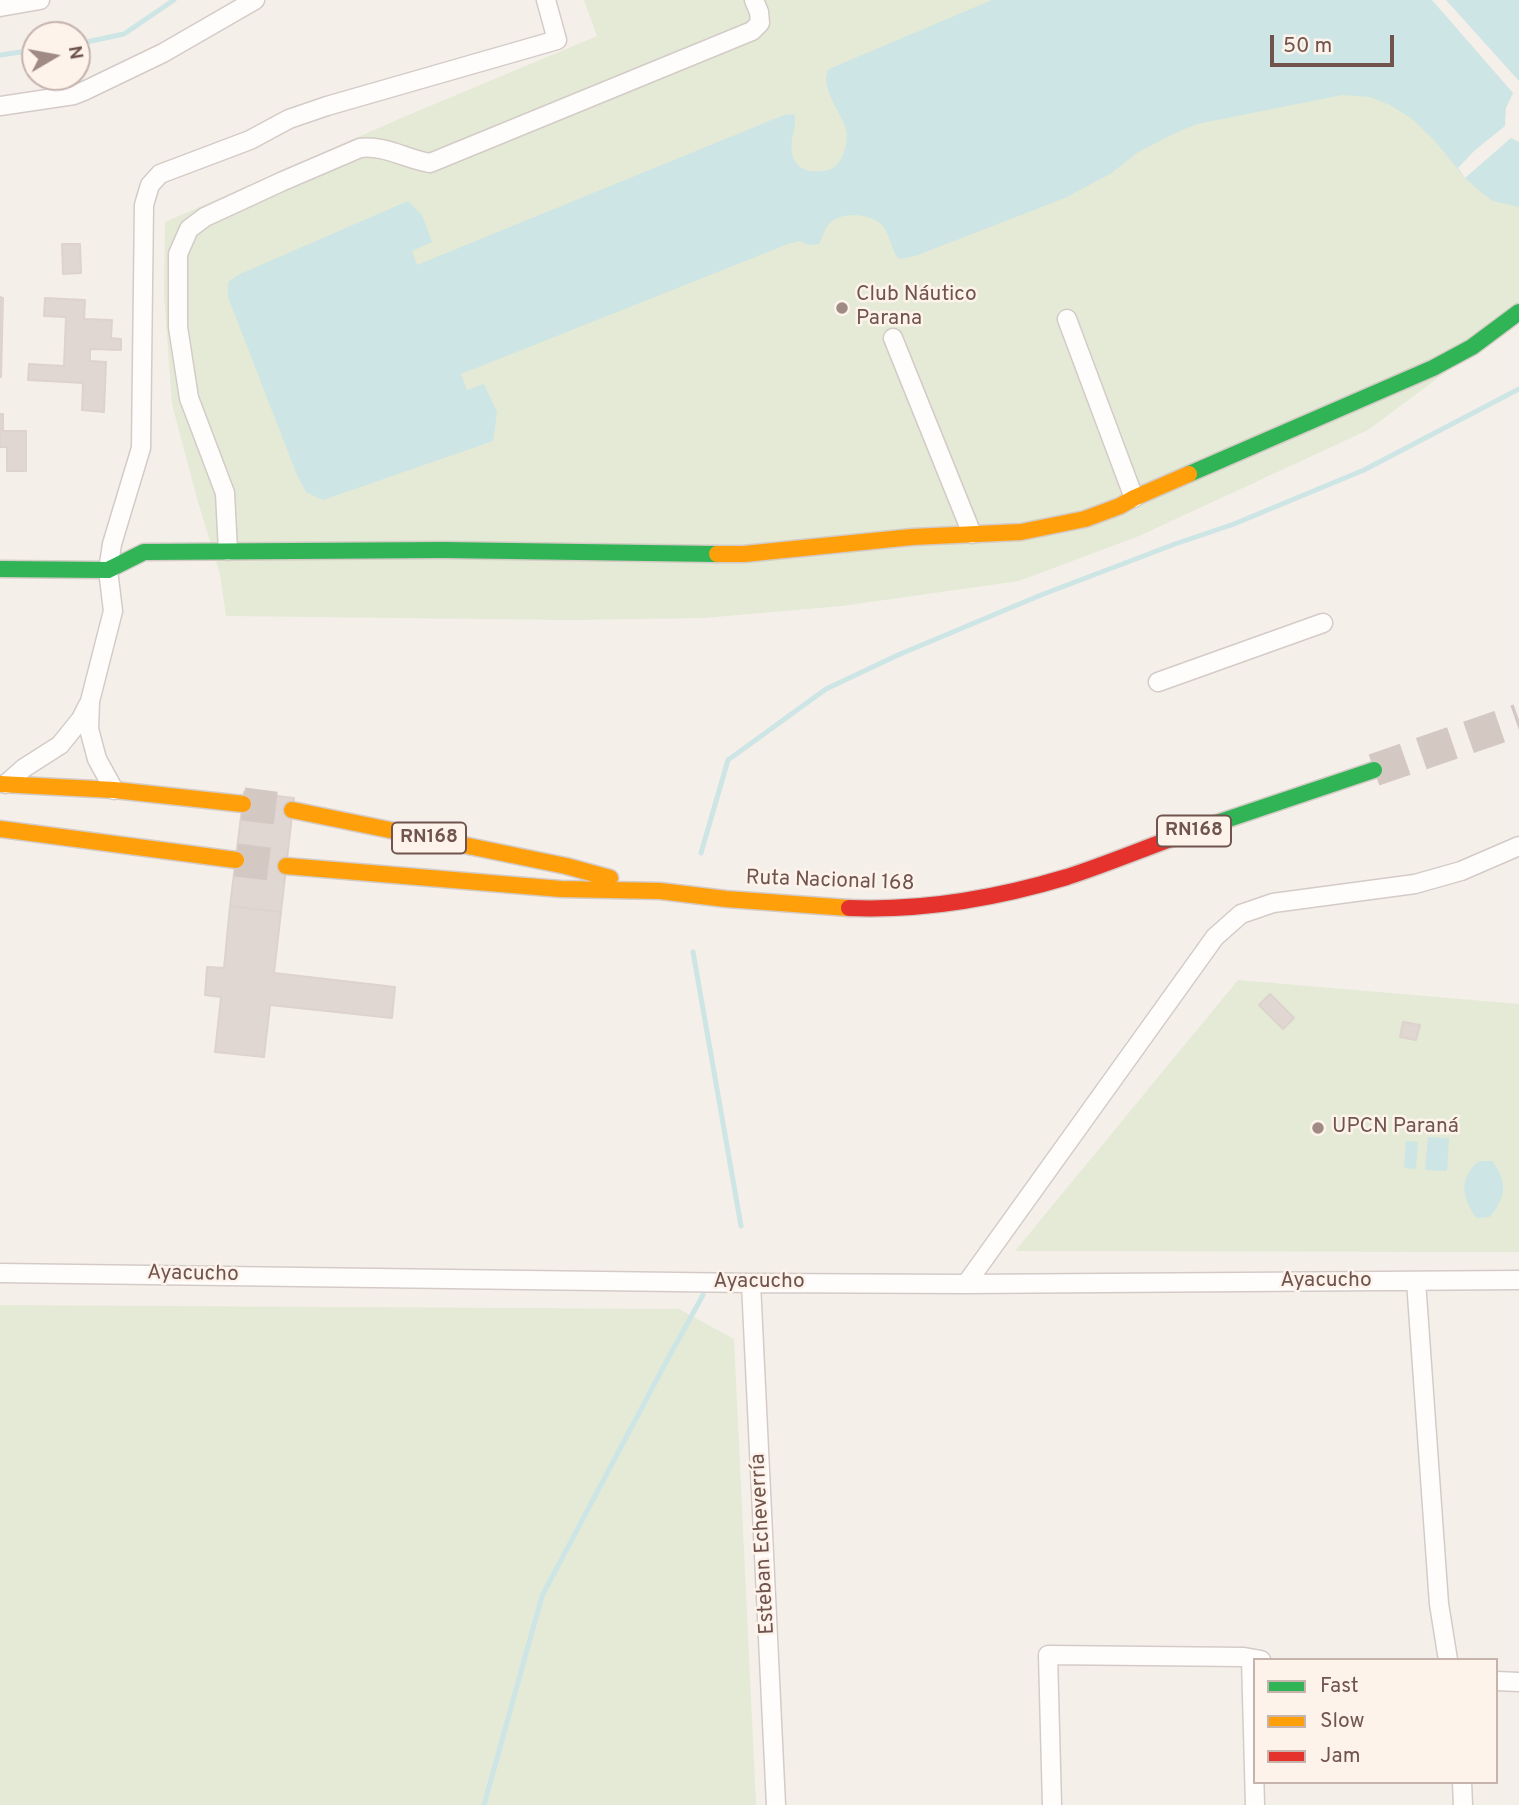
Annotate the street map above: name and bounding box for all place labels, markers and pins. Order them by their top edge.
place label: Club Náutico Parana [856,283,977,333]
marker: Club Náutico Parana [834,300,850,316]
place label: UPCN Paraná [1332,1115,1459,1141]
marker: UPCN Paraná [1310,1120,1326,1136]

